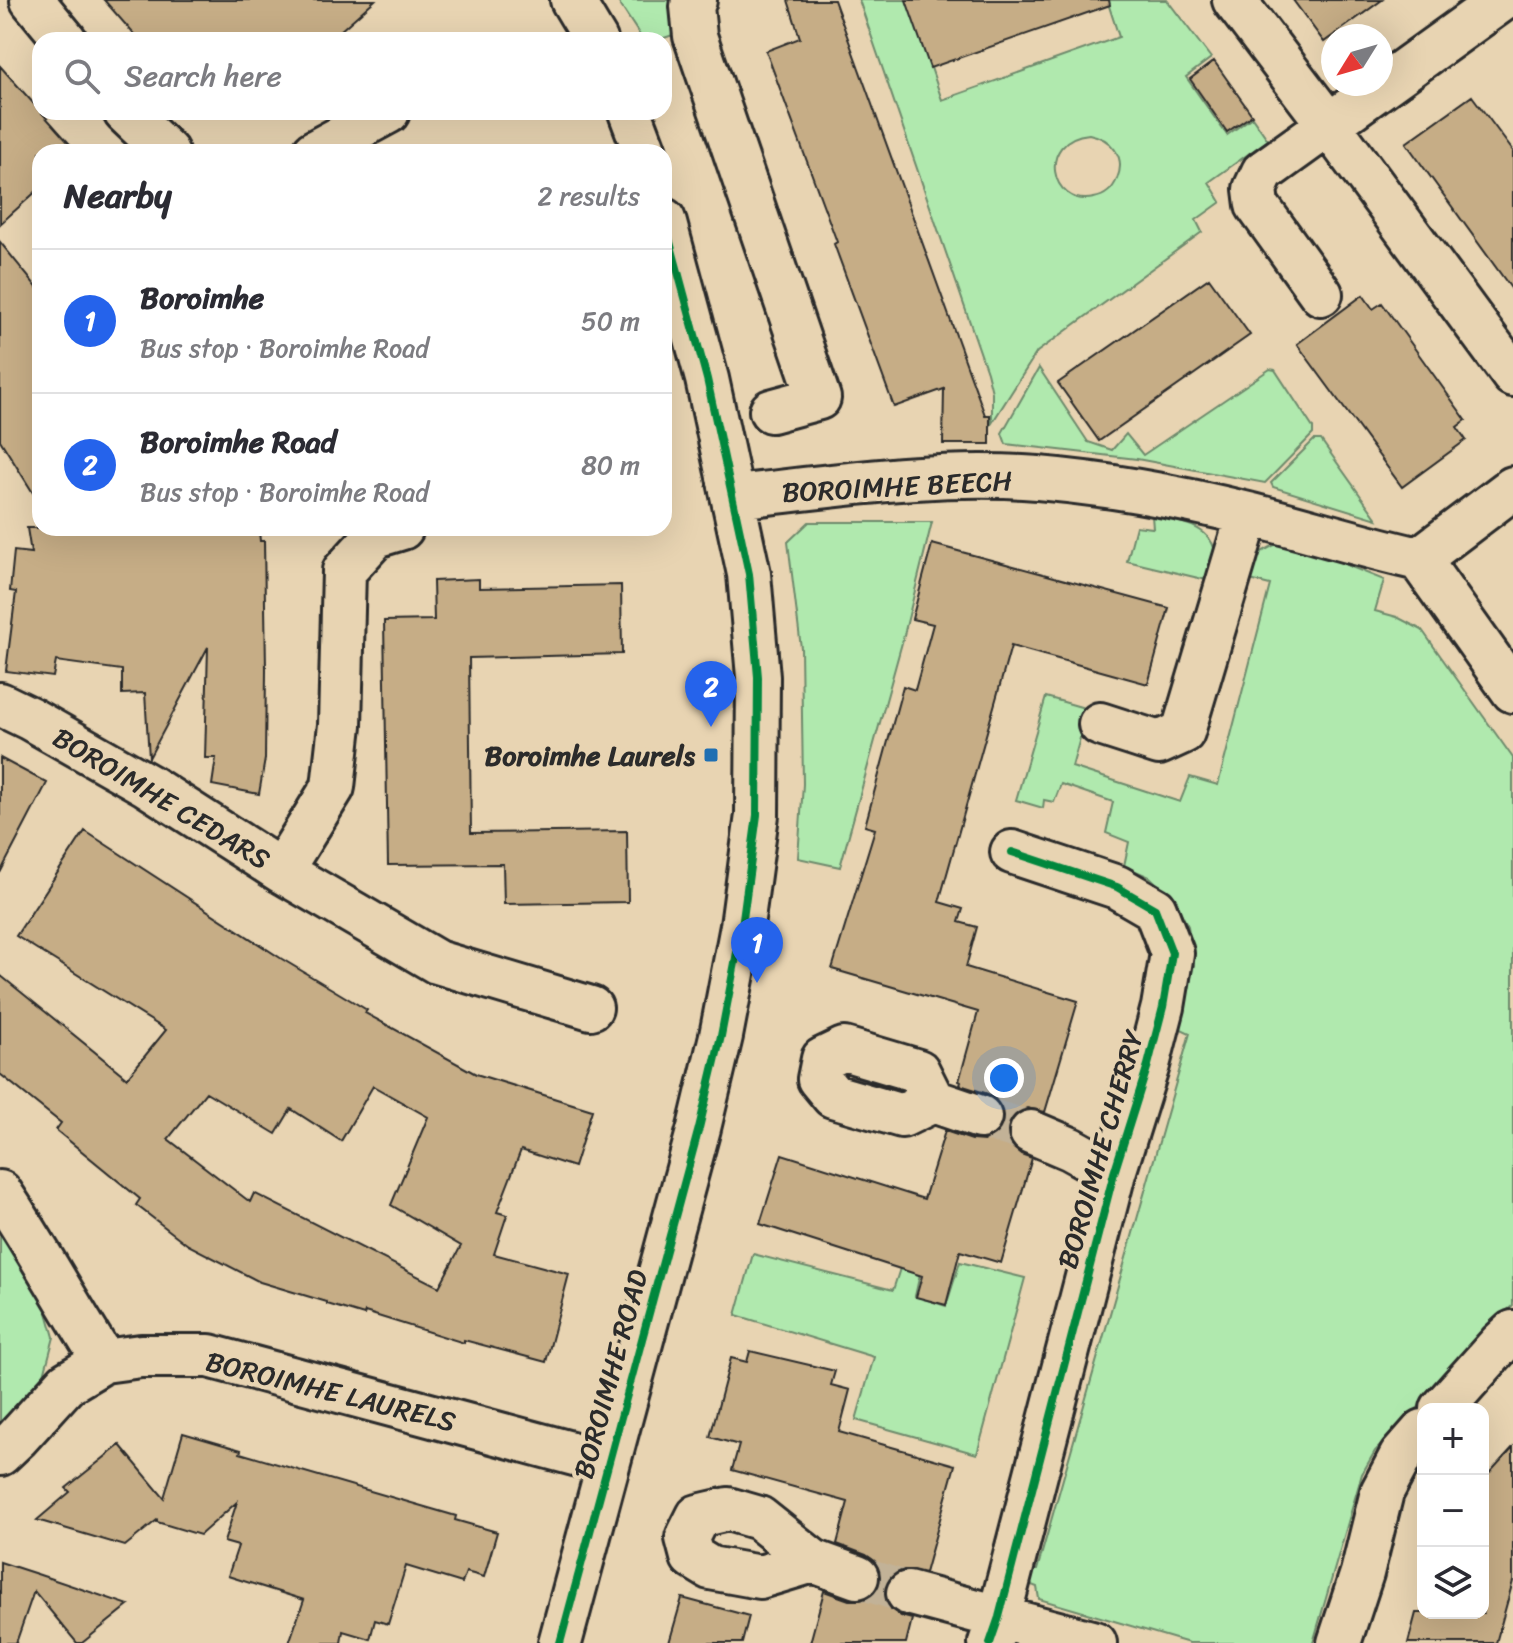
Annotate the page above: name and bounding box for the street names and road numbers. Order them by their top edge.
street label: BOROIMHE BEECH [781,456,1014,517]
street label: BOROIMHE CEDARS [43,714,280,883]
street label: BOROIMHE CHERRY [1043,1023,1158,1275]
street label: BOROIMHE ROAD [559,1264,662,1484]
street label: BOROIMHE LAURELS [201,1337,461,1446]

